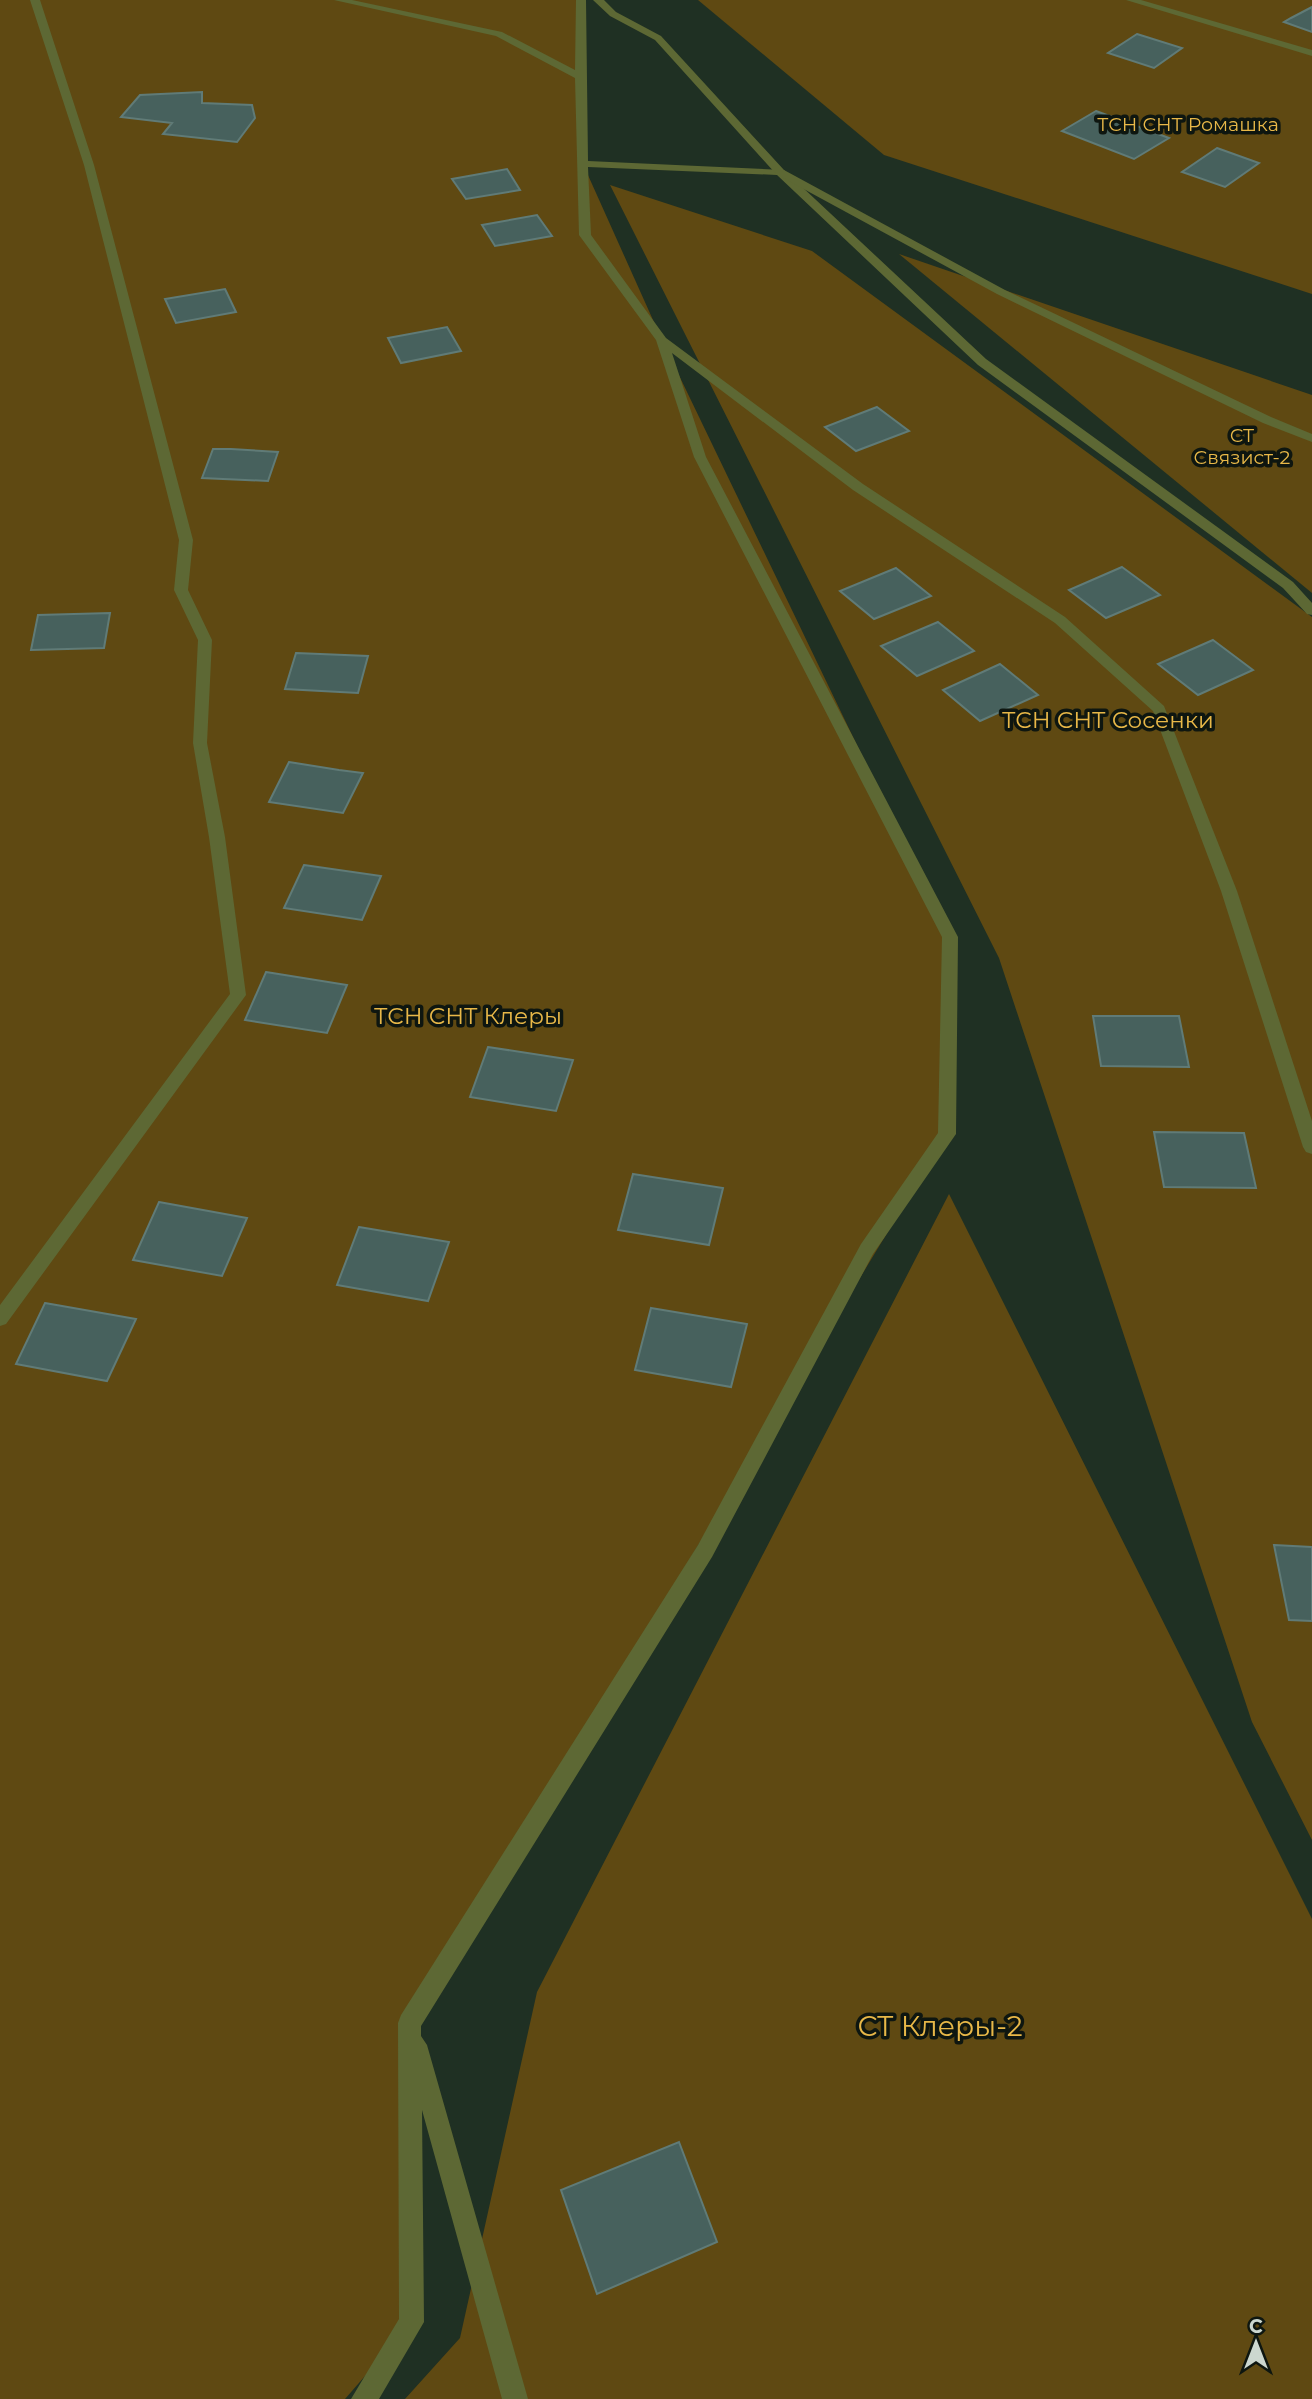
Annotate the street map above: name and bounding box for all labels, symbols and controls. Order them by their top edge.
park label: ТСН СНТ Ромашка [1097,113,1279,136]
park label: СТ Связист-2 [1194,424,1291,469]
park label: ТСН СНТ Сосенки [1002,706,1214,734]
park label: ТСН СНТ Клеры [374,1002,562,1030]
park label: СТ Клеры-2 [857,2009,1023,2043]
north arrow [1221,2308,1291,2378]
text: С [1249,2315,1263,2338]

